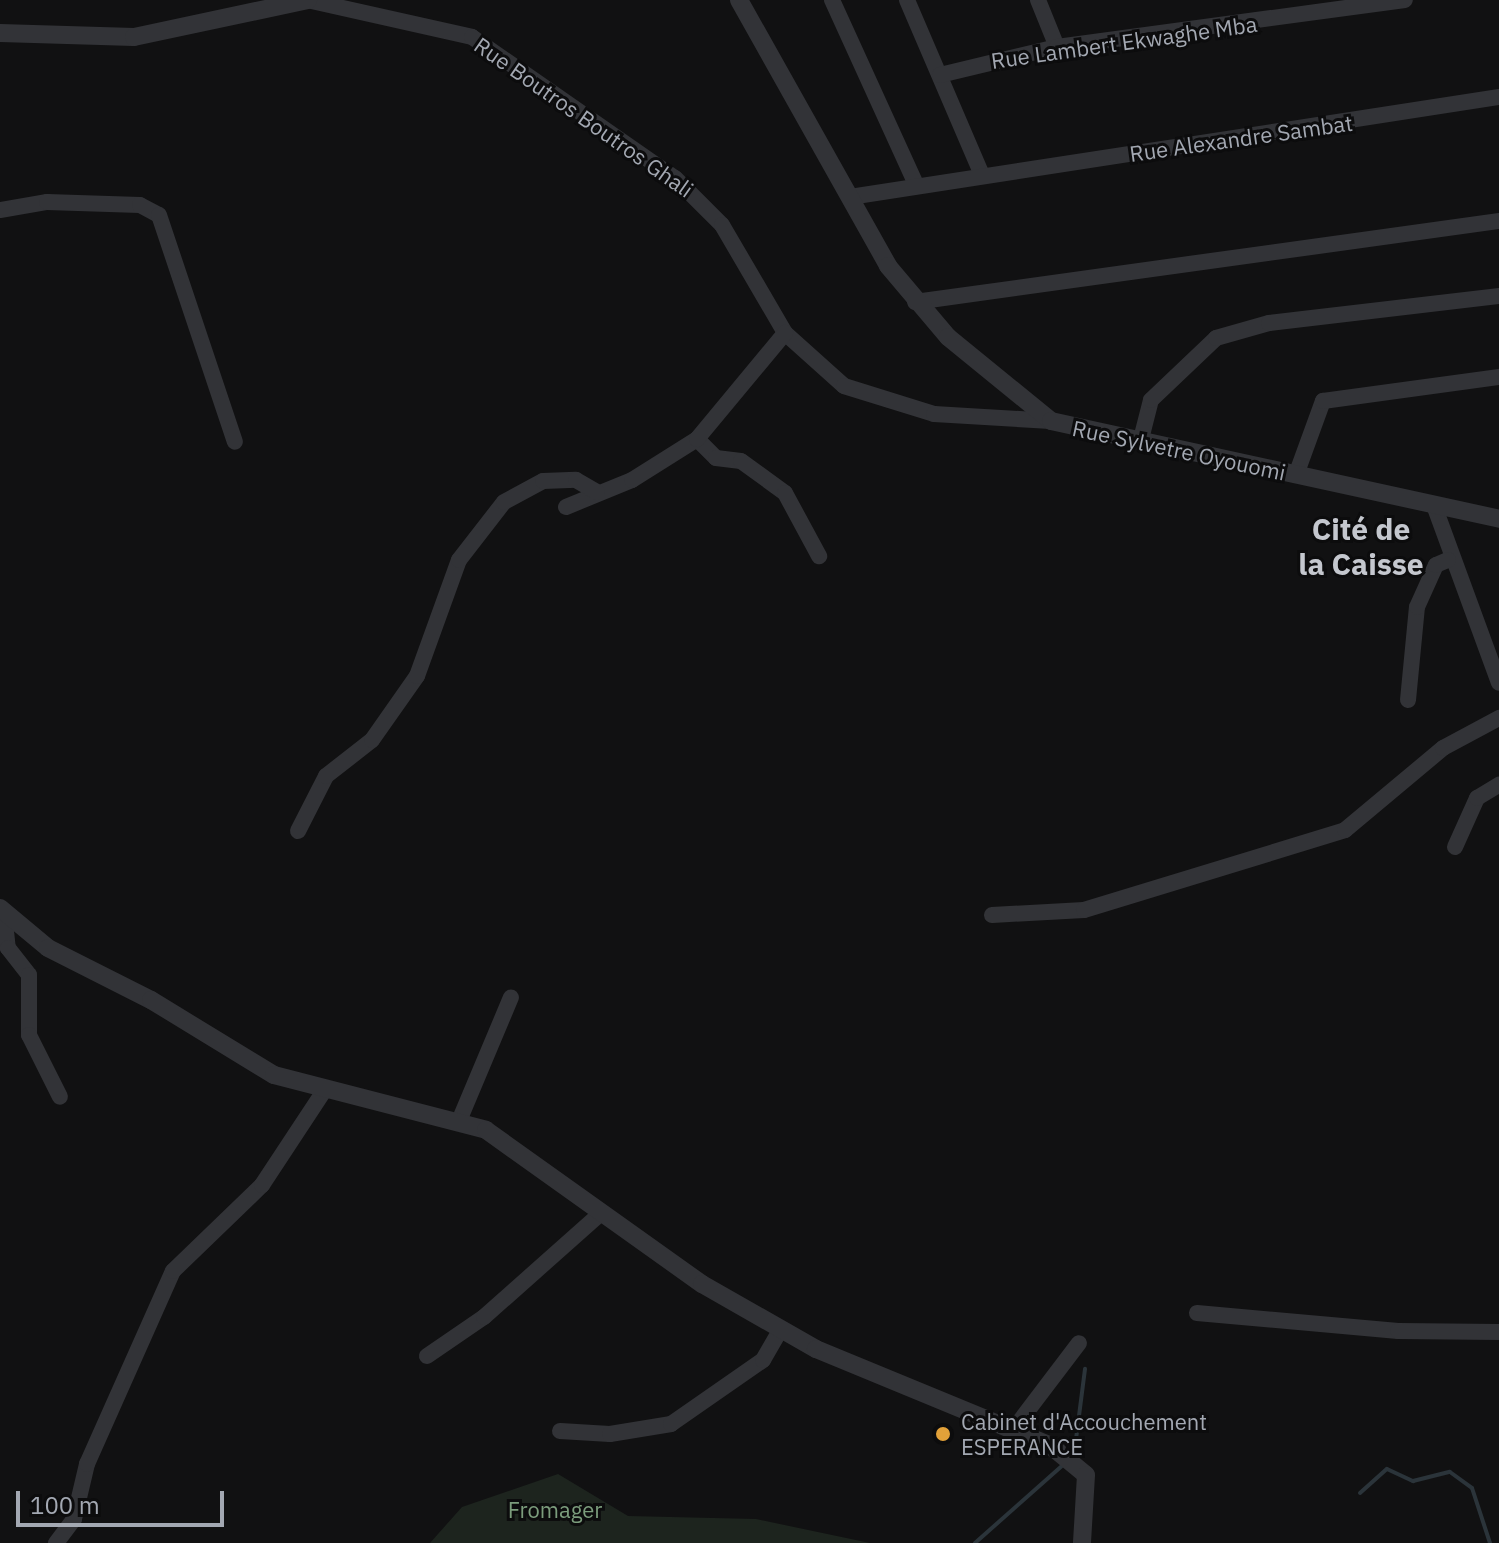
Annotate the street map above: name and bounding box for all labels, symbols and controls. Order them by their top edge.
street label: Rue Lambert Ekwaghe Mba [989,10,1259,74]
street label: Rue Boutros Boutros Ghali [470,31,698,203]
street label: Rue Alexandre Sambat [1128,109,1354,167]
street label: Rue Sylvetre Oyouomi [1070,414,1288,486]
district label: Cité de la Caisse [1298,511,1424,582]
place label: Cabinet d'Accouchement ESPERANCE [961,1408,1207,1460]
marker: Cabinet d'Accouchement ESPERANCE [932,1423,954,1445]
scale bar [20,1475,228,1525]
text: 100 m [30,1489,100,1521]
park label: Fromager [508,1497,602,1523]

